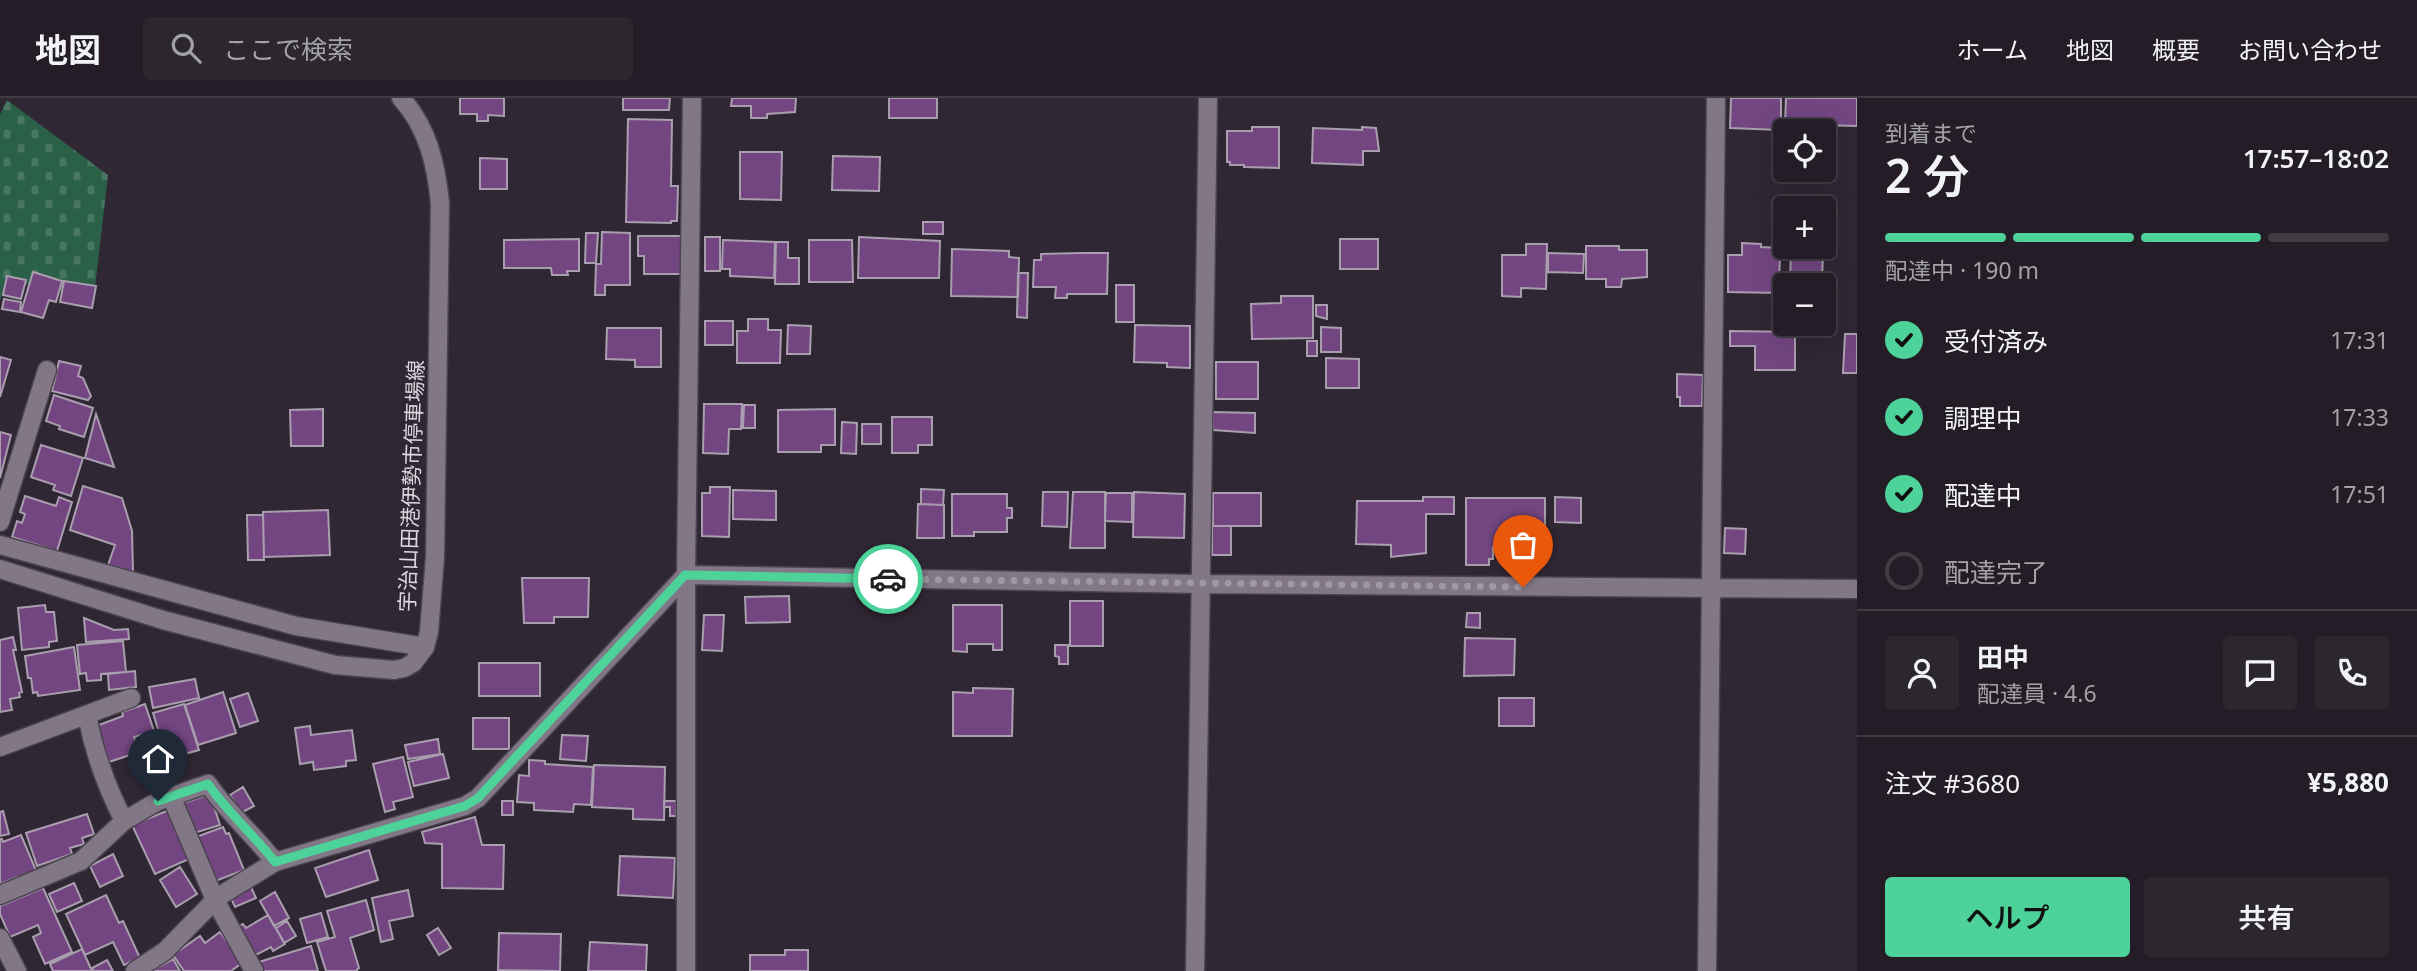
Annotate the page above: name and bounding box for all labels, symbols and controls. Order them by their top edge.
search box [143,17,633,80]
text: 地図 [35,27,101,72]
icon: search [167,29,205,67]
text: ここで検索 [223,31,353,67]
text: ホーム [1957,33,2028,66]
text: 地図 [2066,33,2114,66]
text: 概要 [2152,33,2200,66]
text: お問い合わせ [2238,33,2382,66]
text: 到着まで [1885,117,1977,149]
map controls [1773,119,1836,336]
button: locate [1773,119,1836,182]
text: 17:57–18:02 [2243,140,2389,176]
text: 2 分 [1885,144,1969,206]
button: + [1773,196,1836,259]
text: 配達中 · 190 m [1885,254,2039,286]
button: − [1773,273,1836,336]
icon: check [1885,321,1923,359]
text: 受付済み [1944,323,2048,359]
text: 17:31 [2330,324,2389,356]
street label: 宇治山田港伊勢市停車場線 [393,360,429,612]
icon: check [1885,398,1923,436]
text: 調理中 [1944,400,2022,436]
text: 17:33 [2330,401,2389,433]
icon: check [1885,475,1923,513]
text: 配達中 [1944,477,2022,513]
text: 17:51 [2330,478,2389,510]
pin [1493,515,1553,587]
icon: bag [1504,526,1542,564]
courier [853,544,923,614]
text: 配達完了 [1944,554,2048,590]
icon: car [869,560,907,598]
button: person [1885,636,1959,710]
button: chat [2223,636,2297,710]
button: phone [2315,636,2389,710]
text: 田中 [1977,639,2029,675]
text: 配達員 · 4.6 [1977,677,2097,709]
pin [128,729,188,801]
icon: home [139,740,177,778]
text: ¥5,880 [2307,764,2389,800]
text: 注文 #3680 [1885,765,2020,801]
button: ヘルプ [1885,877,2130,957]
button: 共有 [2144,877,2389,957]

